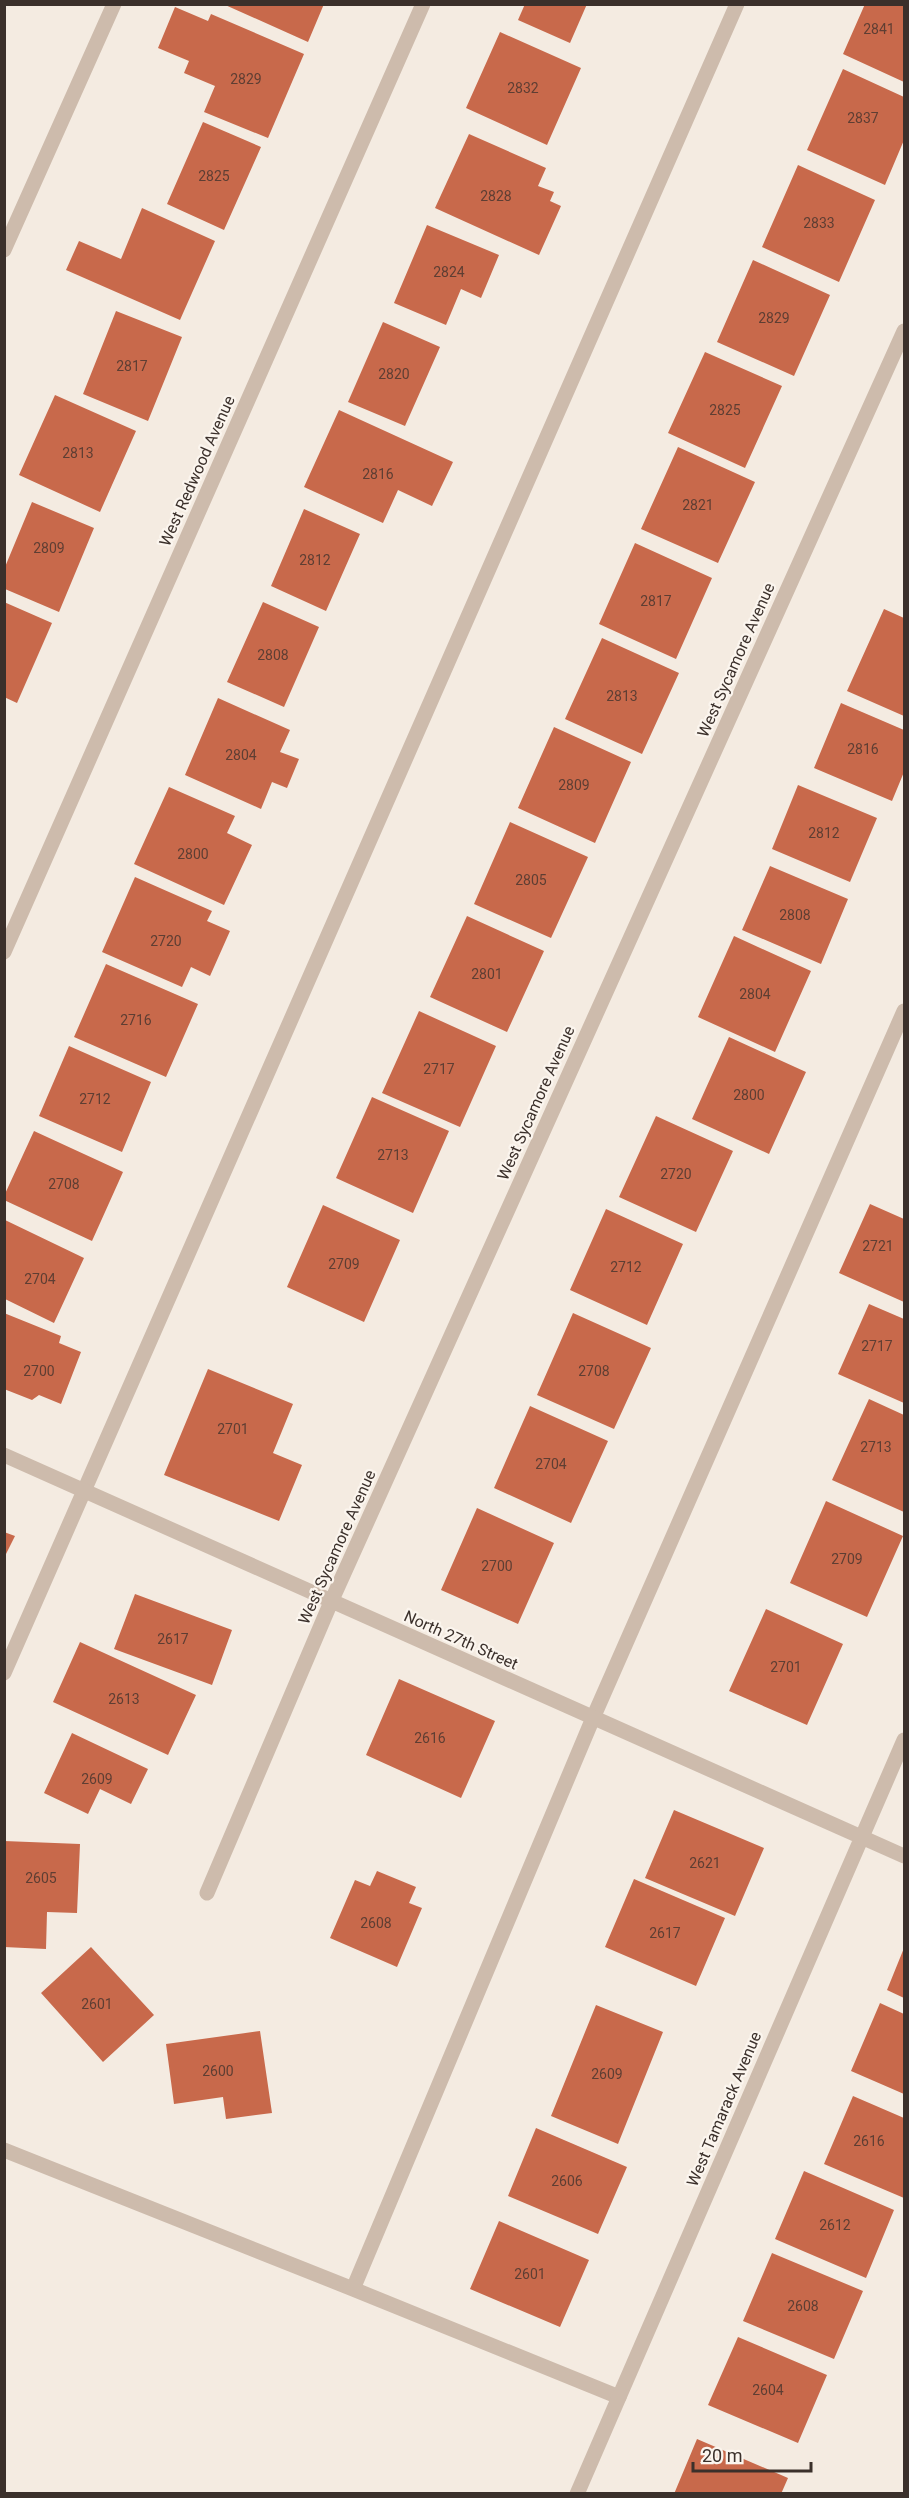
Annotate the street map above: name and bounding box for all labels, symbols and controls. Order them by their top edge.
house number: 2841 [863,21,895,37]
house number: 2829 [230,71,262,87]
house number: 2832 [507,80,539,96]
house number: 2837 [847,110,879,126]
house number: 2825 [198,168,230,184]
house number: 2828 [480,188,512,204]
house number: 2833 [803,215,835,231]
house number: 2824 [433,264,465,280]
house number: 2829 [758,310,790,326]
house number: 2817 [116,358,148,374]
house number: 2820 [378,366,410,382]
street label: West Redwood Avenue [155,393,239,549]
house number: 2825 [709,402,741,418]
house number: 2813 [62,445,94,461]
house number: 2816 [362,466,394,482]
house number: 2821 [682,497,714,513]
house number: 2809 [33,540,65,556]
house number: 2812 [299,552,331,568]
street label: West Sycamore Avenue [693,580,779,740]
house number: 2817 [640,593,672,609]
house number: 2808 [257,647,289,663]
house number: 2813 [606,688,638,704]
house number: 2816 [847,741,879,757]
house number: 2804 [225,747,257,763]
house number: 2809 [558,777,590,793]
house number: 2812 [808,825,840,841]
house number: 2800 [177,846,209,862]
house number: 2805 [515,872,547,888]
house number: 2808 [779,907,811,923]
house number: 2720 [150,933,182,949]
house number: 2801 [471,966,503,982]
house number: 2804 [739,986,771,1002]
house number: 2716 [120,1012,152,1028]
street label: West Sycamore Avenue [493,1023,579,1183]
house number: 2717 [423,1061,455,1077]
house number: 2800 [733,1087,765,1103]
house number: 2712 [79,1091,111,1107]
house number: 2713 [377,1147,409,1163]
house number: 2720 [660,1166,692,1182]
house number: 2708 [48,1176,80,1192]
house number: 2721 [862,1238,894,1254]
house number: 2709 [328,1256,360,1272]
house number: 2712 [610,1259,642,1275]
house number: 2704 [24,1271,56,1287]
house number: 2717 [861,1338,893,1354]
house number: 2700 [23,1363,55,1379]
house number: 2708 [578,1363,610,1379]
house number: 2701 [217,1421,249,1437]
house number: 2713 [860,1439,892,1455]
house number: 2704 [535,1456,567,1472]
street label: West Sycamore Avenue [294,1467,380,1627]
house number: 2709 [831,1551,863,1567]
house number: 2700 [481,1558,513,1574]
street label: North 27th Street [401,1606,521,1674]
house number: 2617 [157,1631,189,1647]
house number: 2701 [770,1659,802,1675]
house number: 2613 [108,1691,140,1707]
house number: 2616 [414,1730,446,1746]
house number: 2609 [81,1771,113,1787]
house number: 2621 [689,1855,721,1871]
house number: 2605 [25,1870,57,1886]
house number: 2608 [360,1915,392,1931]
house number: 2617 [649,1925,681,1941]
house number: 2601 [81,1996,113,2012]
street label: West Tamarack Avenue [683,2029,765,2189]
house number: 2600 [202,2063,234,2079]
house number: 2609 [591,2066,623,2082]
house number: 2616 [853,2133,885,2149]
house number: 2606 [551,2173,583,2189]
house number: 2612 [819,2217,851,2233]
house number: 2601 [514,2266,546,2282]
house number: 2608 [787,2298,819,2314]
house number: 2604 [752,2382,784,2398]
scale bar [693,2435,812,2473]
text: 20 m [702,2445,742,2466]

